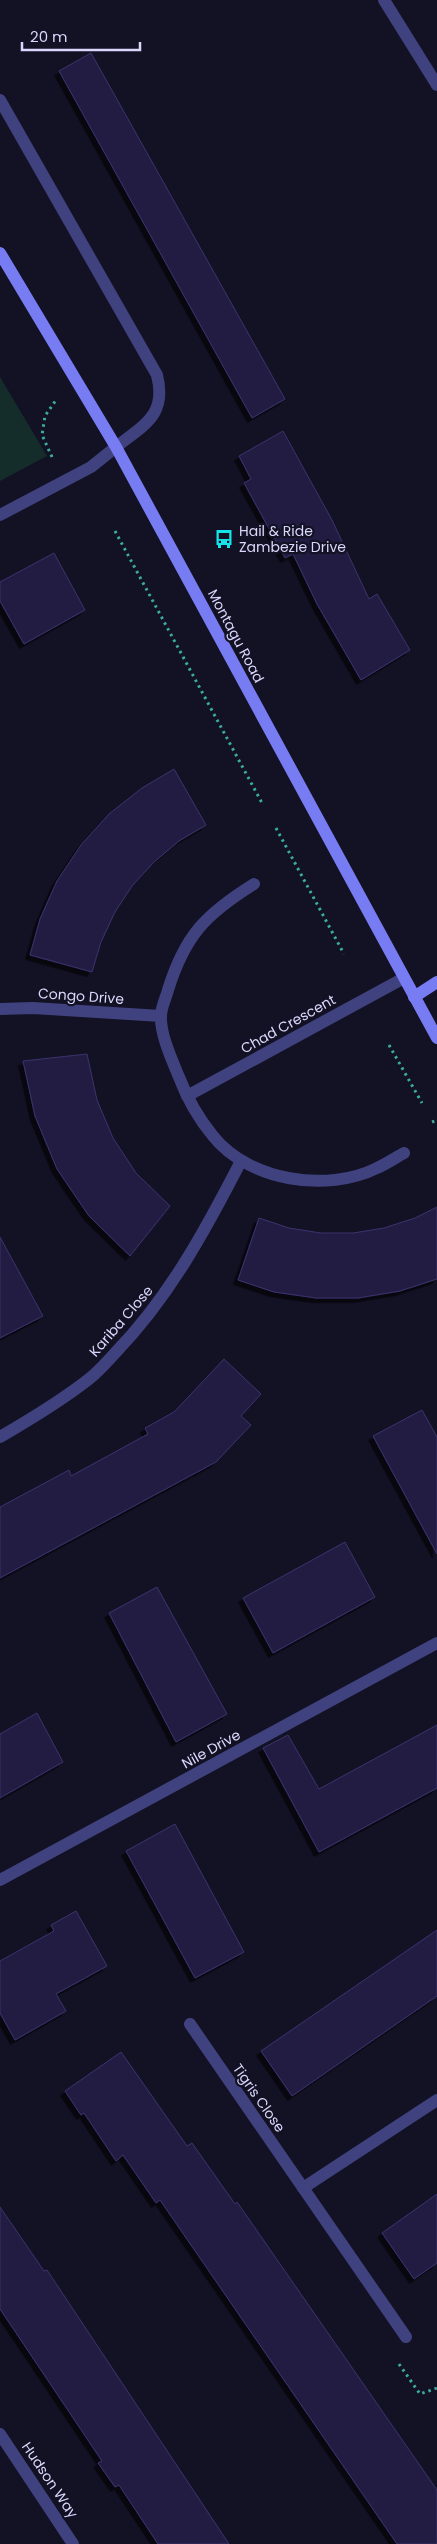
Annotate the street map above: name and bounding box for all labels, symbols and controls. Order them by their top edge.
scale bar [22,20,140,52]
text: 20 m [30,26,68,47]
place label: Hail & Ride Zambezie Drive [239,521,346,557]
bus stop icon: Hail & Ride Zambezie Drive [213,528,235,550]
street label: Montagu Road [203,586,269,686]
street label: Congo Drive [37,983,125,1009]
street label: Chad Crescent [237,990,339,1058]
street label: Kariba Close [84,1281,158,1361]
street label: Nile Drive [178,1725,244,1773]
street label: Tigris Close [228,2060,290,2137]
street label: Hudson Way [17,2438,83,2522]

